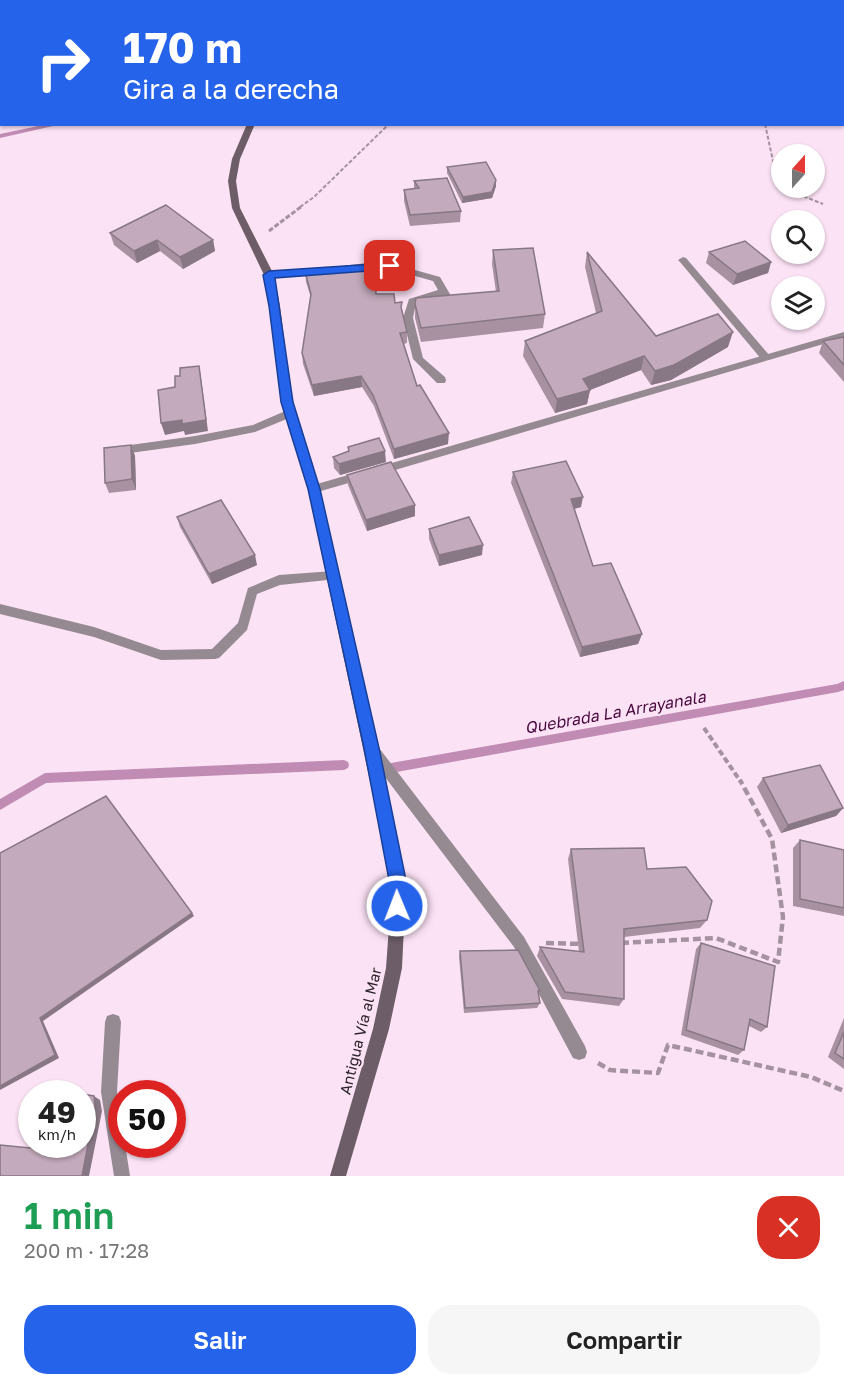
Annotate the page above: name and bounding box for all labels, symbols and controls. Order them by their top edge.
text: 170 m [123,22,242,72]
icon: right [24,24,102,102]
text: Gira a la derecha [123,73,339,105]
north arrow [771,144,825,198]
map controls [771,144,825,330]
button: search [771,210,825,264]
pin [364,240,415,291]
icon: arrive [373,249,406,282]
button: layers [771,276,825,330]
water label: Quebrada La Arrayanala [523,686,708,738]
position arrow [365,874,429,938]
street label: Antigua Vía al Mar [336,965,385,1096]
speed limit sign: 50 [108,1080,186,1158]
text: 49 [38,1094,76,1130]
text: km/h [38,1125,76,1143]
text: 1 min [24,1194,114,1237]
button: close [757,1196,820,1259]
text: 200 m · 17:28 [24,1238,149,1262]
button: Salir [24,1305,416,1374]
button: Compartir [428,1305,820,1374]

